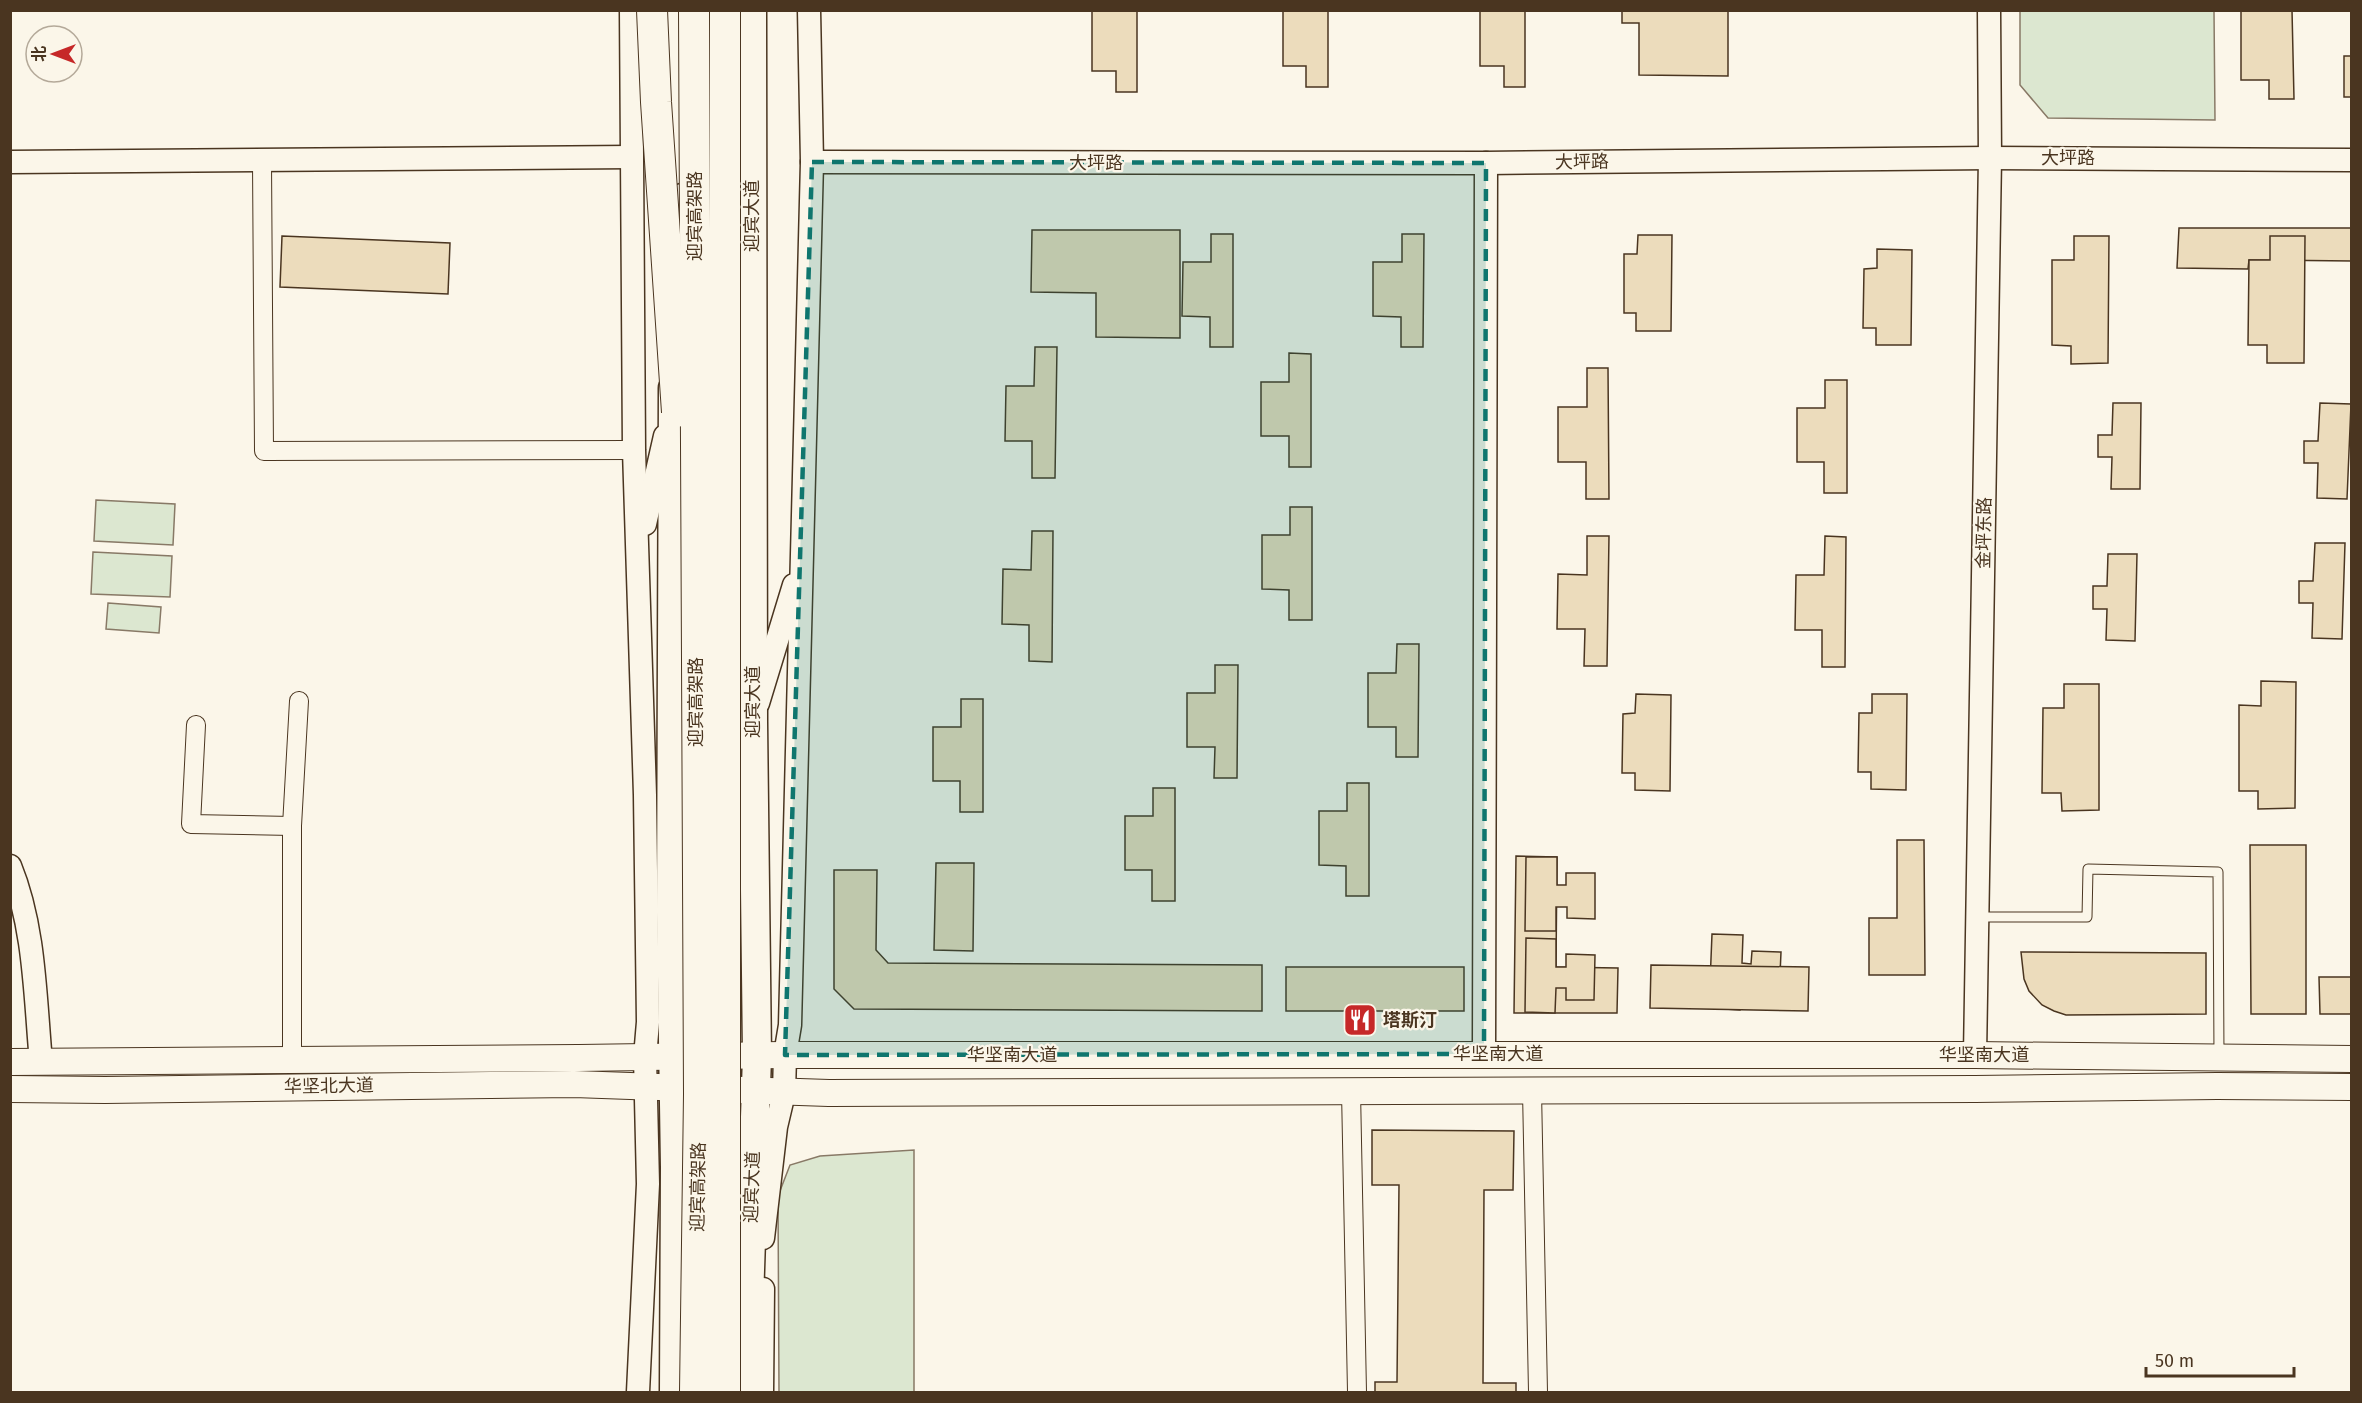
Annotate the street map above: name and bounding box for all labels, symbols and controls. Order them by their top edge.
north arrow [24,24,84,84]
text: 北 [30,46,49,62]
street label: 大坪路 [2041,147,2095,169]
street label: 大坪路 [1555,151,1609,173]
street label: 大坪路 [1069,152,1123,174]
street label: 迎宾高架路 [684,171,706,261]
street label: 迎宾大道 [741,180,763,252]
street label: 金坪东路 [1972,497,1996,569]
street label: 迎宾高架路 [685,657,707,747]
street label: 迎宾大道 [742,666,764,738]
restaurant icon: 塔斯汀 [1342,1002,1378,1038]
place label: 塔斯汀 [1383,1009,1437,1031]
street label: 华坚南大道 [1453,1043,1543,1065]
street label: 华坚南大道 [967,1044,1057,1066]
street label: 华坚南大道 [1939,1044,2029,1066]
street label: 华坚北大道 [284,1074,374,1098]
street label: 迎宾高架路 [686,1142,710,1232]
street label: 迎宾大道 [740,1151,764,1223]
scale bar [2146,1340,2294,1378]
text: 50 m [2155,1350,2194,1372]

